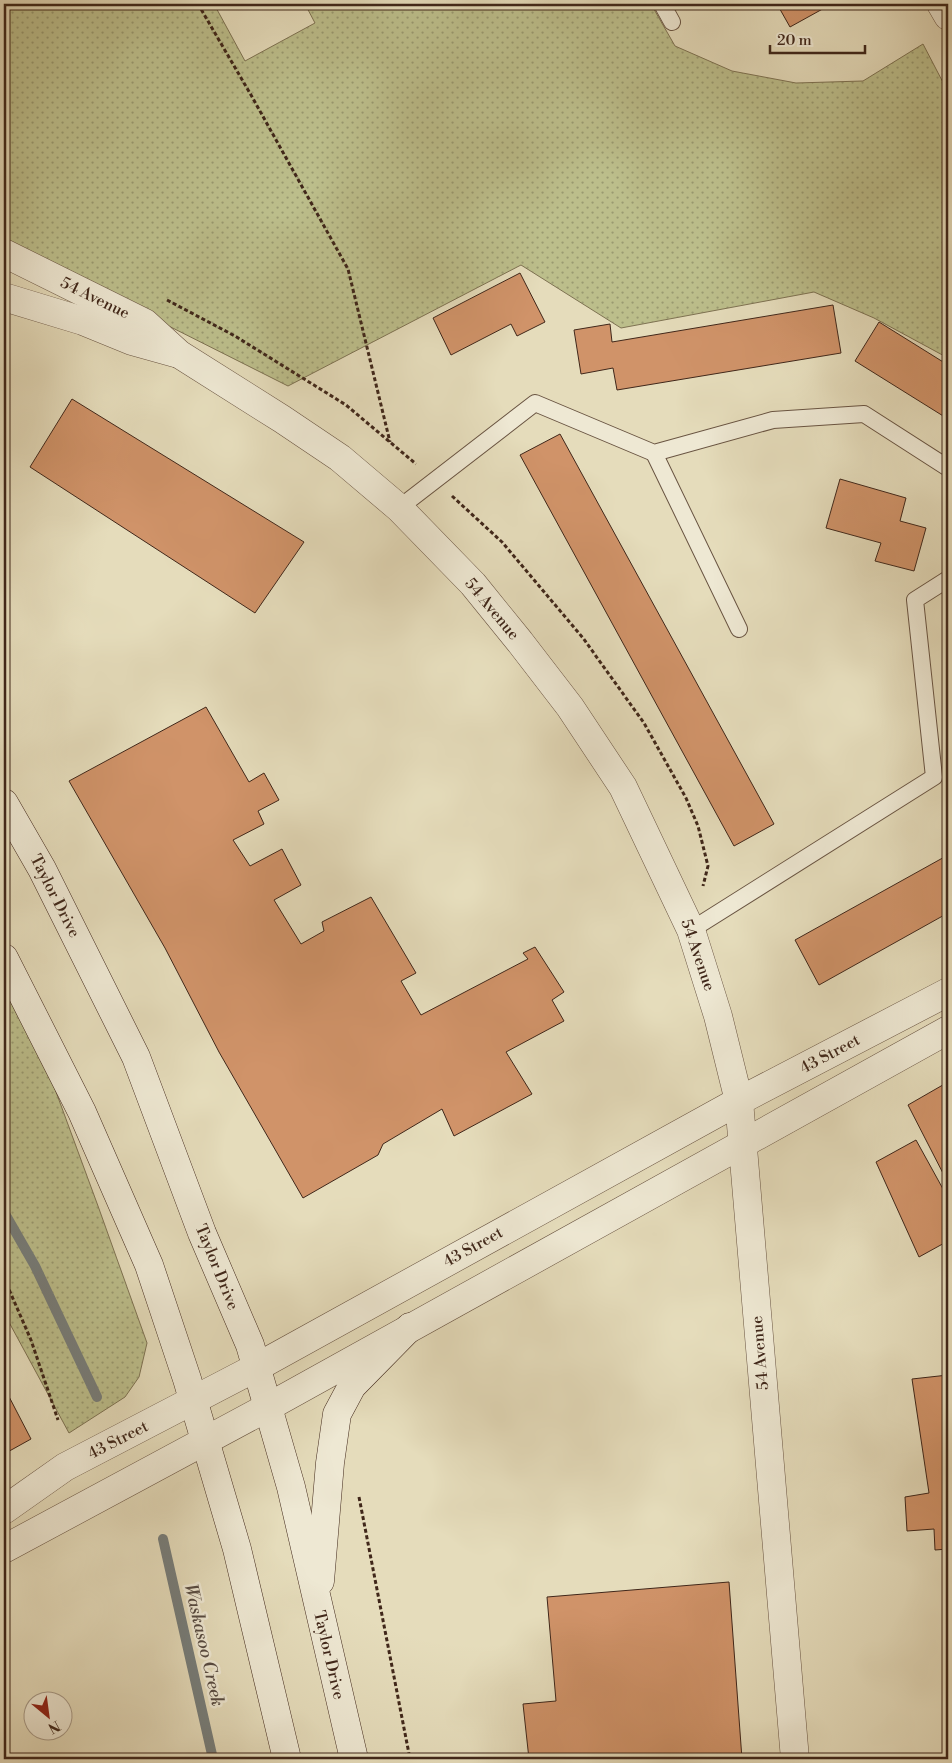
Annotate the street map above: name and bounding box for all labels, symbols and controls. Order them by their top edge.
scale bar [770,22,864,54]
text: 20 m [777,31,812,50]
street label: 54 Avenue [57,273,133,323]
street label: 54 Avenue [460,574,524,644]
street label: Taylor Drive [25,851,85,941]
street label: 54 Avenue [676,916,720,994]
street label: 43 Street [797,1030,864,1078]
street label: Taylor Drive [191,1221,243,1313]
street label: 43 Street [440,1222,507,1272]
street label: 54 Avenue [747,1315,773,1391]
street label: 43 Street [84,1416,152,1464]
water label: Waskasoo Creek [179,1581,229,1709]
street label: Taylor Drive [309,1609,349,1701]
north arrow [22,1690,72,1740]
text: N [45,1716,63,1737]

